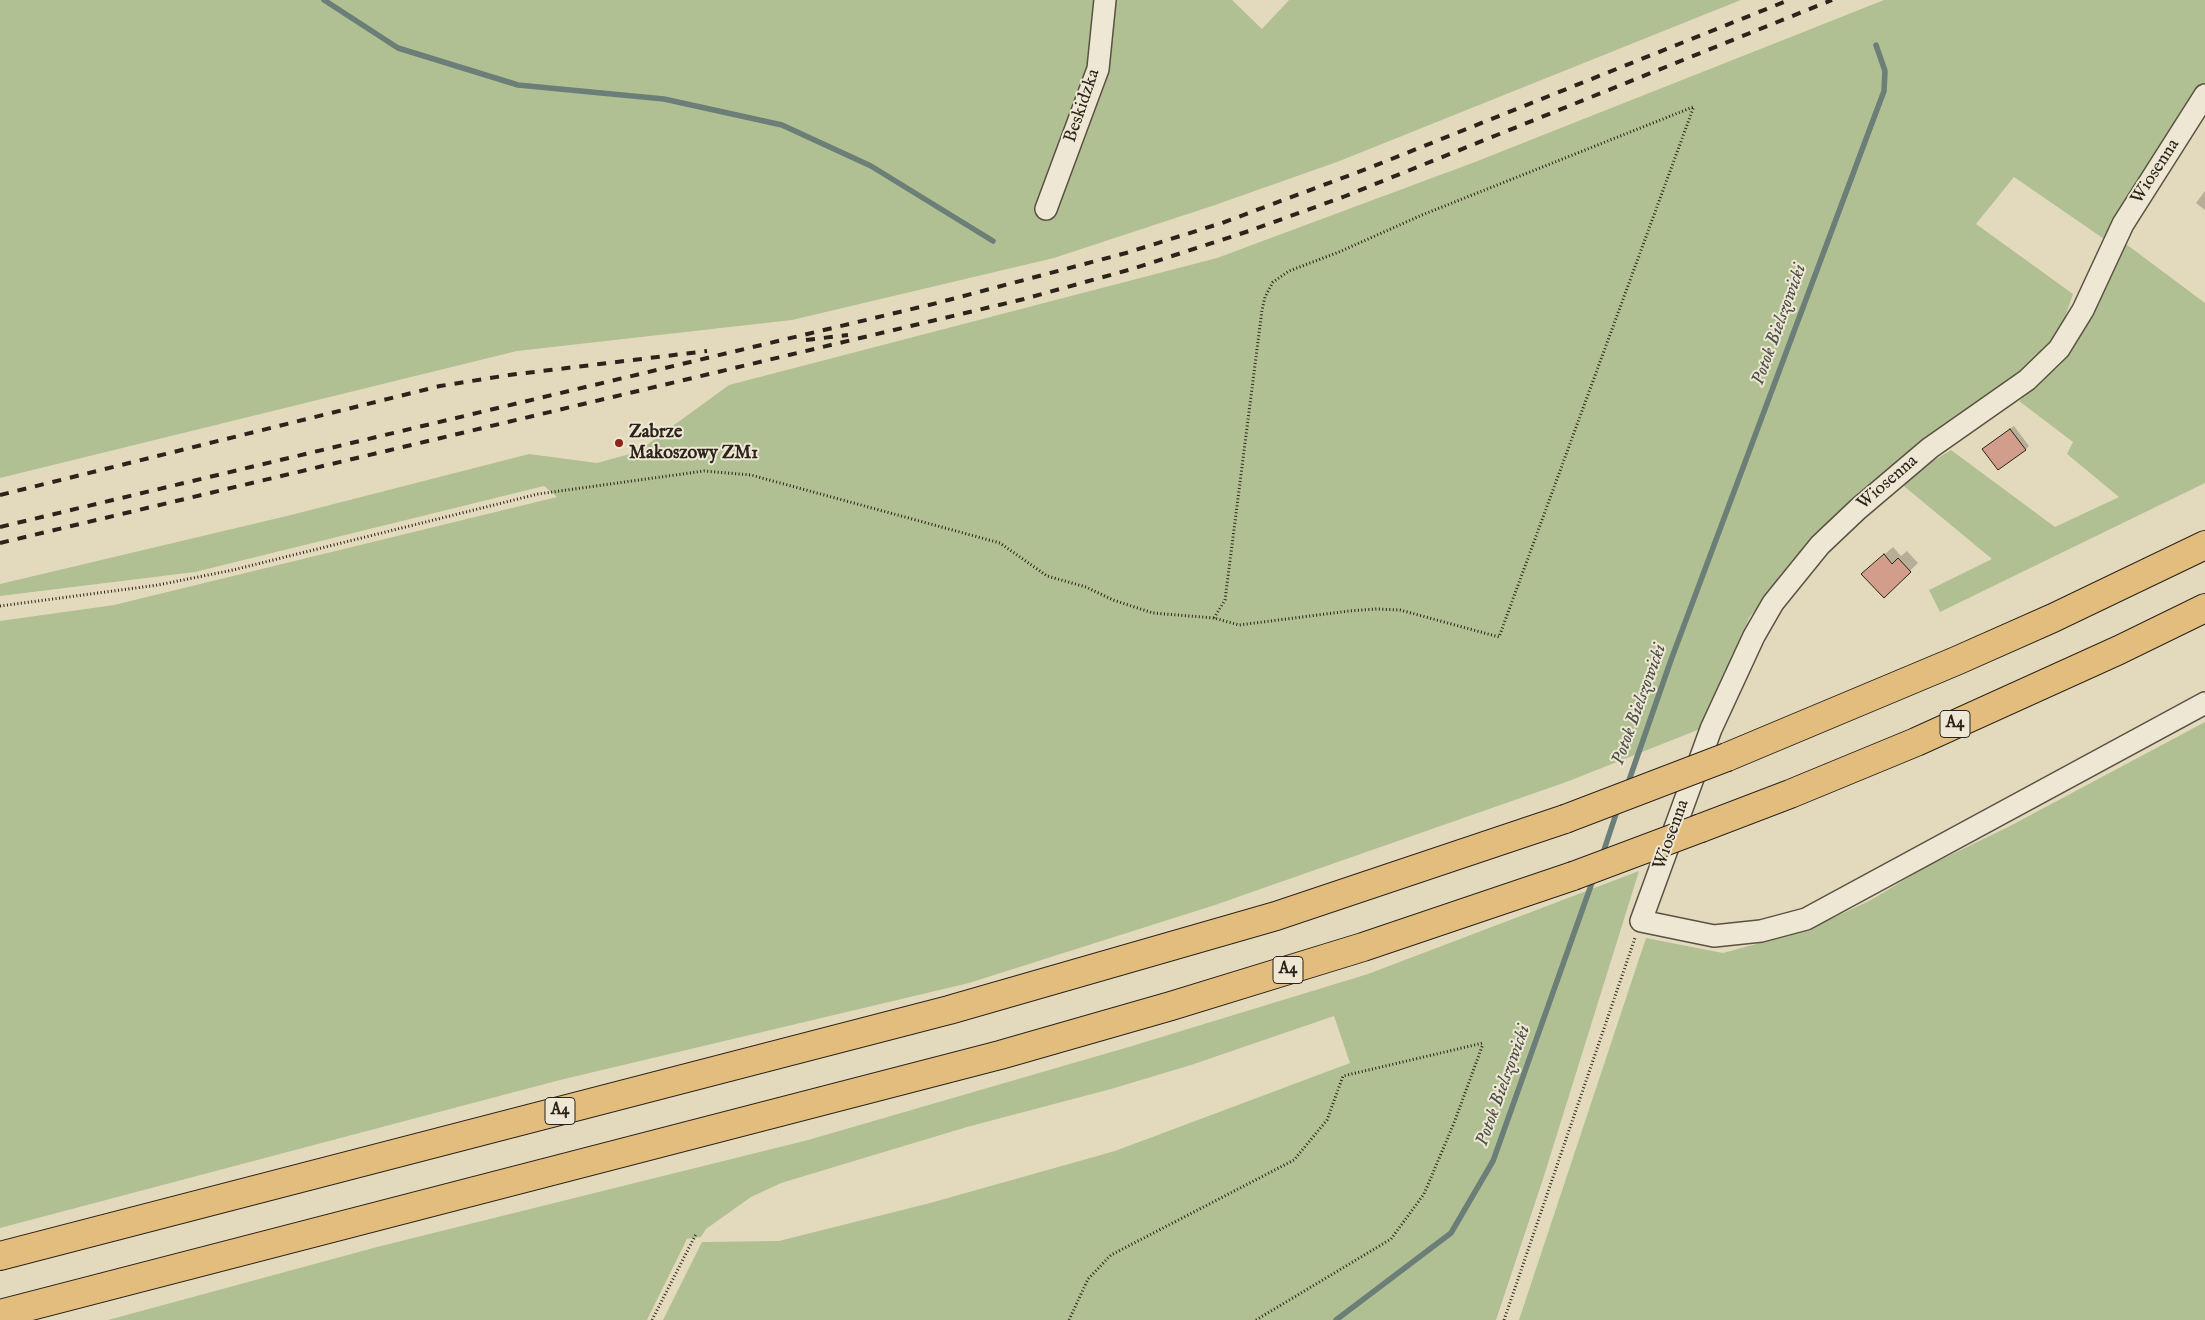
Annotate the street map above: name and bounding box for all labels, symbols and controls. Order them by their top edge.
street label: Beskidzka [1060,66,1106,146]
street label: Wiosenna [2127,135,2185,209]
water label: Potok Bielszowicki [1748,262,1812,388]
place label: Zabrze Makoszowy ZM1 [629,422,758,464]
marker: Zabrze Makoszowy ZM1 [613,437,625,449]
street label: Wiosenna [1853,451,1923,515]
water label: Potok Bielszowicki [1608,642,1672,768]
road number: A4 [1940,711,1970,738]
street label: Wiosenna [1649,797,1695,873]
road number: A4 [1273,956,1303,984]
water label: Potok Bielszowicki [1472,1023,1536,1149]
road number: A4 [545,1098,575,1124]

